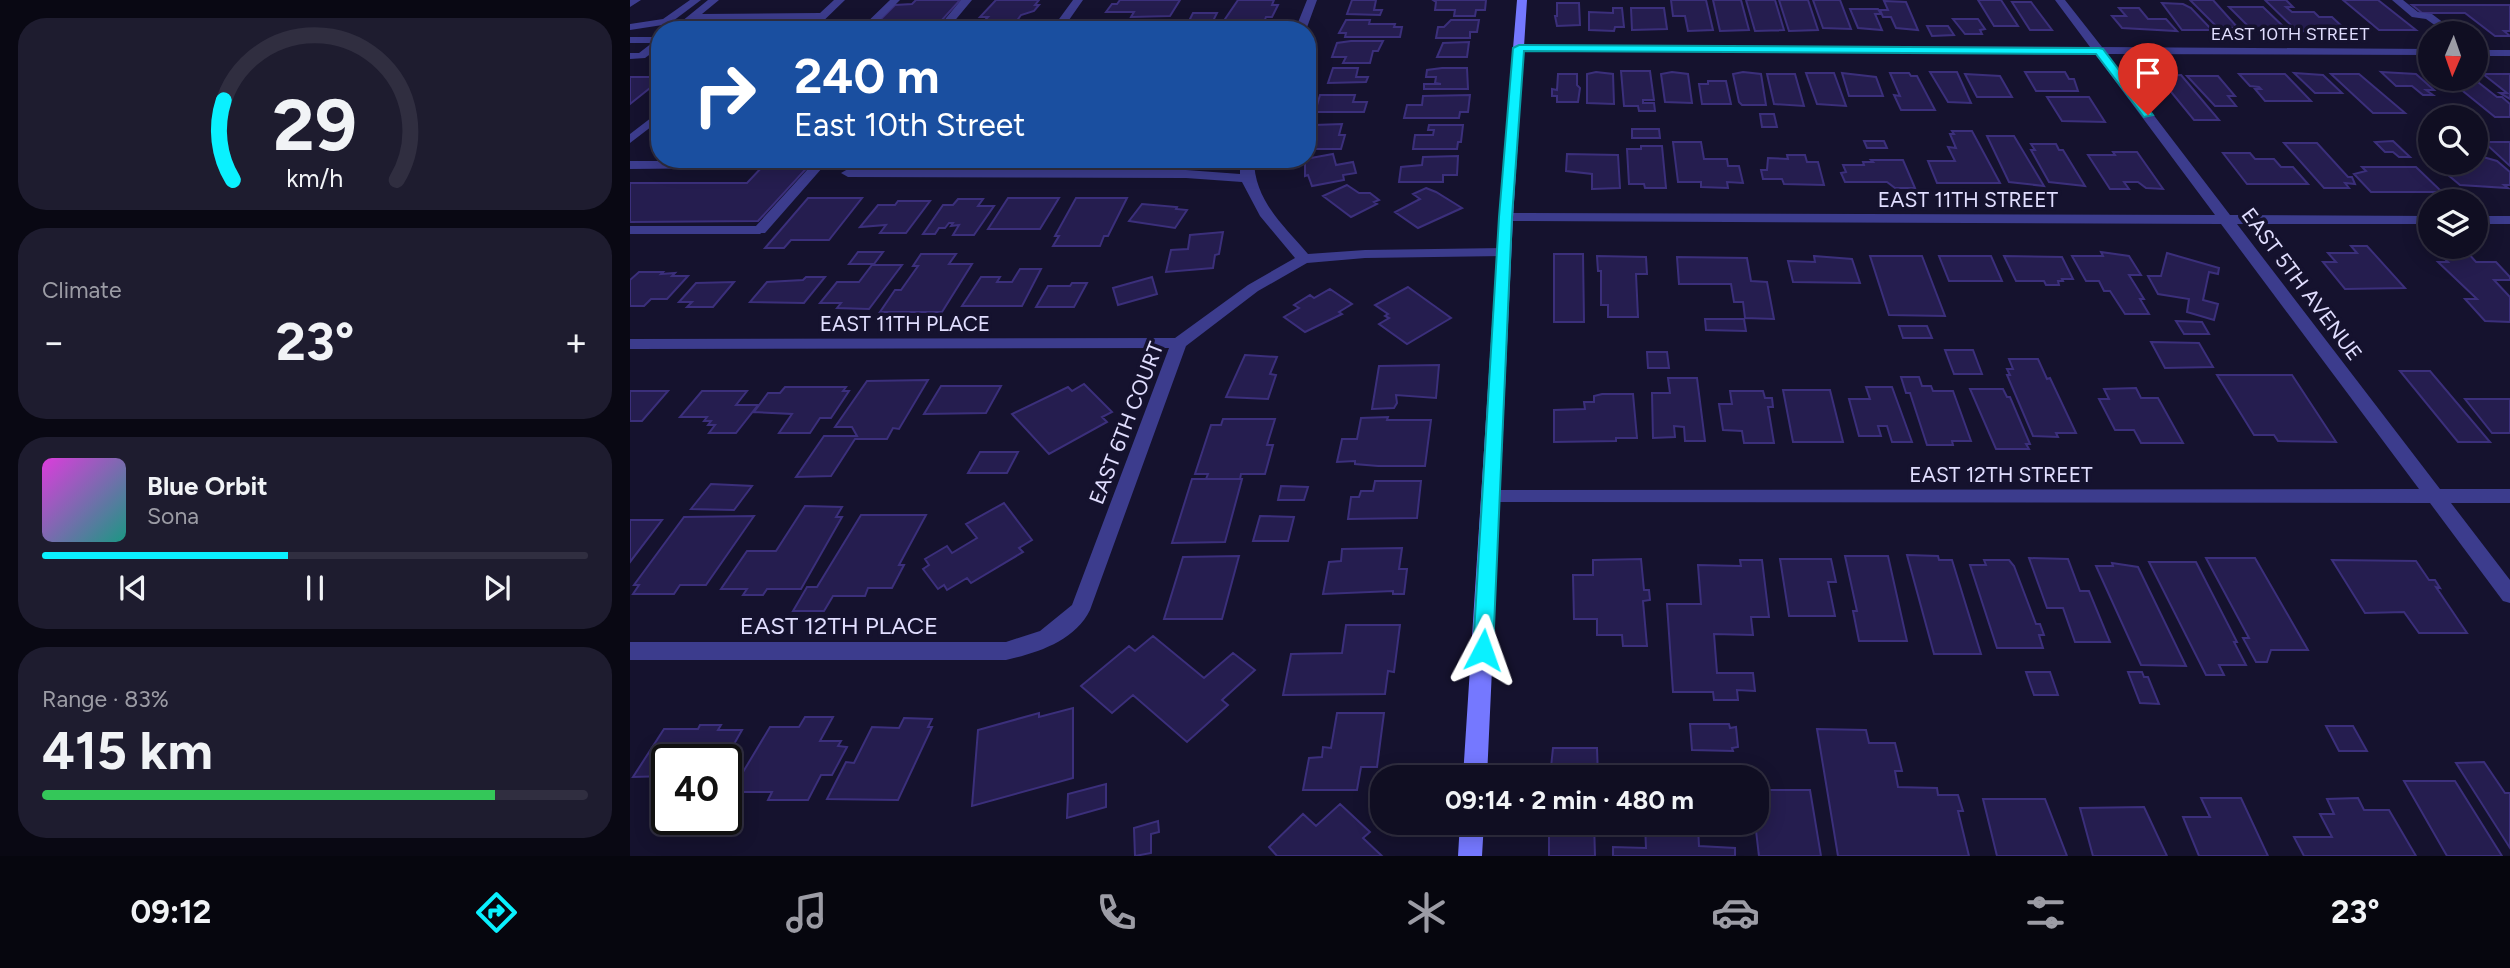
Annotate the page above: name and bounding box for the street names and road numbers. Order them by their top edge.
street label: EAST 10TH STREET [2211,23,2369,45]
street label: EAST 11TH STREET [1878,187,2059,212]
street label: EAST 5TH AVENUE [2236,203,2368,365]
street label: EAST 11TH PLACE [820,311,990,336]
street label: EAST 6TH COURT [1084,338,1169,508]
street label: EAST 12TH STREET [1909,462,2093,487]
street label: EAST 12TH PLACE [740,611,938,640]

